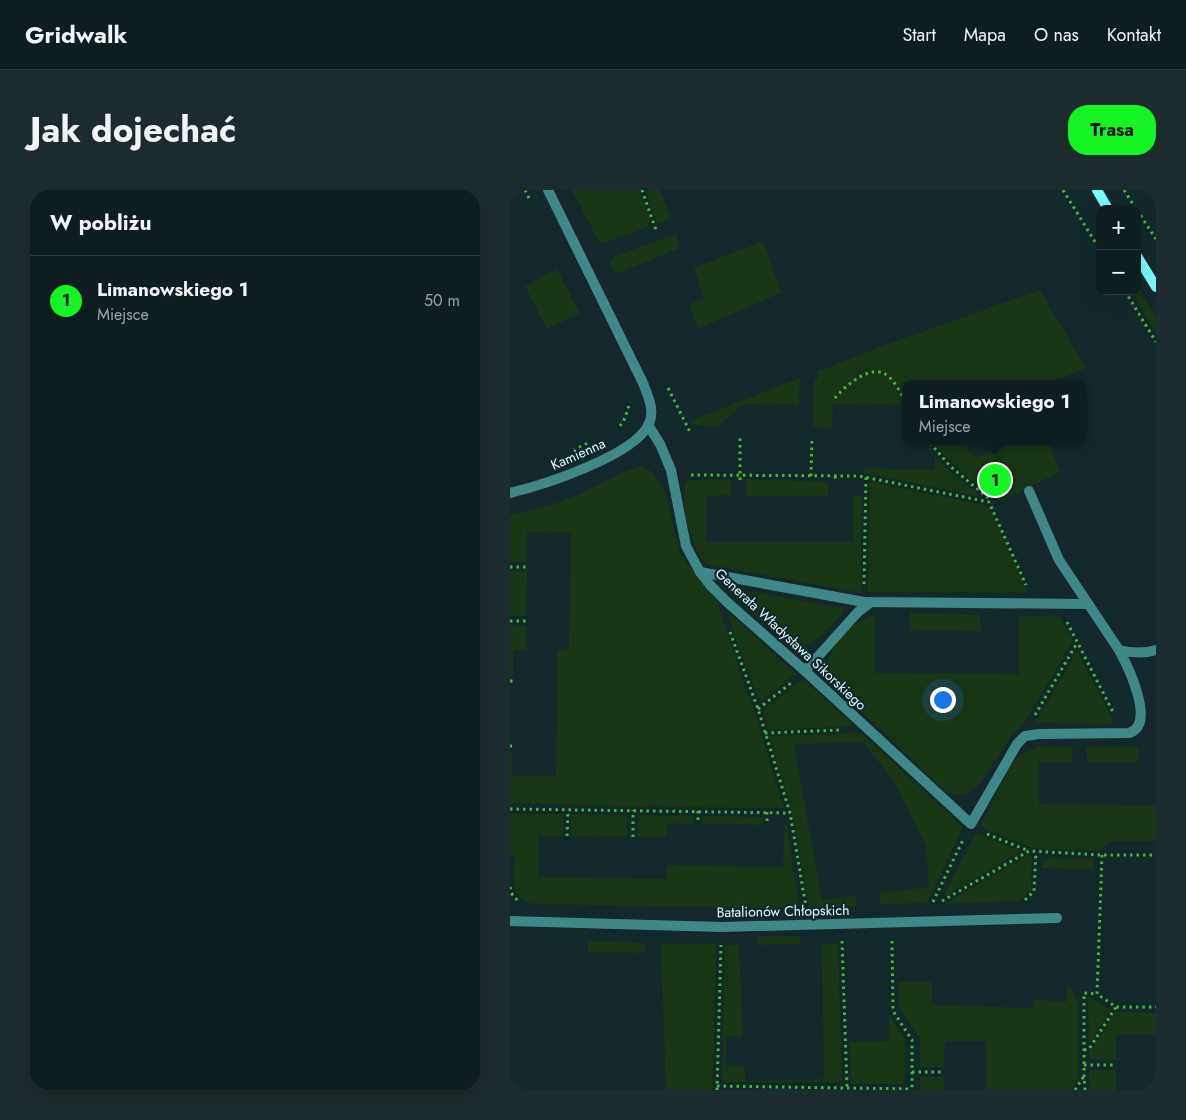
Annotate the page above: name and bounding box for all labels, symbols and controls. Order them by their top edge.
text: Gridwalk [25,17,127,52]
text: Start [902,22,936,48]
text: Mapa [964,22,1006,48]
text: O nas [1034,22,1079,48]
text: Kontakt [1107,22,1161,48]
text: Jak dojechać [30,105,236,155]
button: Trasa [1068,105,1156,155]
map controls [1096,205,1141,295]
button: + [1096,205,1141,250]
text: W pobliżu [50,208,151,238]
button: − [1096,250,1141,295]
text: Limanowskiego 1 [97,276,248,303]
text: 1 [62,289,70,312]
text: 50 m [424,289,460,312]
text: Miejsce [97,303,149,326]
popup [902,380,1087,445]
text: Limanowskiego 1 [919,388,1070,415]
text: Miejsce [919,415,971,438]
street label: Kamienna [548,433,608,475]
pin: 1 [979,461,1011,499]
street label: Generała Władysława Sikorskiego [711,563,871,715]
your location [930,687,956,713]
street label: Batalionów Chłopskich [716,900,850,922]

